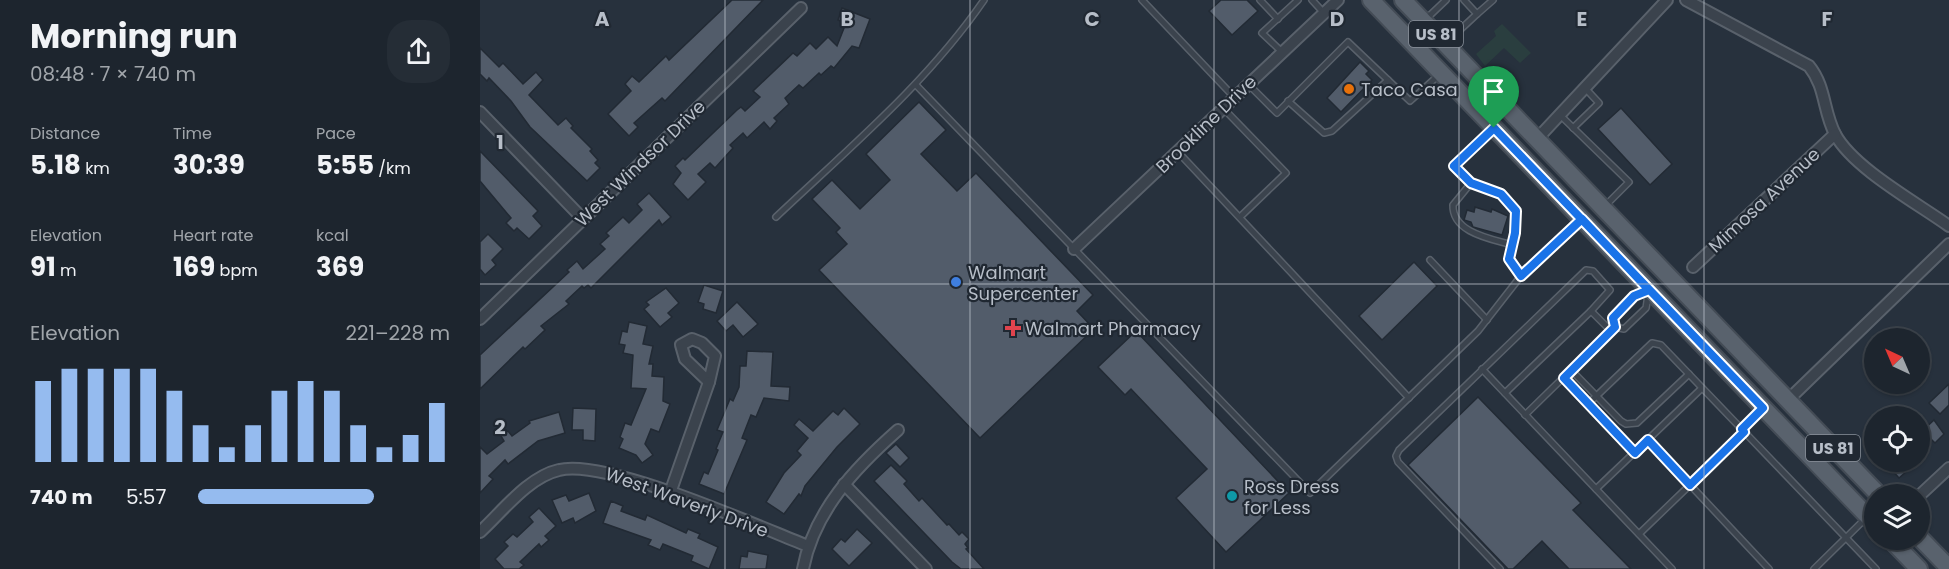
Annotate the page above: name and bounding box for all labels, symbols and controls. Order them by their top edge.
text: A [595,5,610,33]
text: B [840,5,854,33]
text: C [1084,5,1100,33]
text: D [1330,5,1344,33]
text: E [1577,5,1587,33]
text: F [1822,5,1833,33]
text: Morning run [30,13,238,60]
button: share [387,20,450,83]
road number: US 81 [1409,21,1463,47]
text: 08:48 · 7 × 740 m [30,60,196,88]
pin [1468,66,1519,128]
street label: Brookline Drive [1150,69,1262,179]
icon: arrive [1477,75,1510,108]
place label: Taco Casa [1361,77,1458,102]
marker: Taco Casa [1342,82,1356,96]
street label: West Windsor Drive [569,94,711,232]
text: Distance [30,122,100,145]
text: Time [173,122,212,145]
text: Pace [316,122,356,145]
text: 1 [496,128,504,156]
street label: Mimosa Avenue [1703,142,1825,258]
text: 5.18 [30,147,81,183]
text: 30:39 [173,147,245,183]
text: 5:55 [316,147,374,183]
text: km [81,157,110,180]
text: /km [374,157,411,180]
text: Elevation [30,224,102,247]
text: Heart rate [173,224,253,247]
text: kcal [316,224,349,247]
text: 91 [30,249,56,285]
text: 169 [173,249,215,285]
text: 369 [316,249,364,285]
text: m [56,259,77,282]
text: bpm [215,259,258,282]
place label: Walmart Supercenter [968,260,1078,306]
marker: Walmart Supercenter [949,275,963,289]
place label: Walmart Pharmacy [1025,316,1201,341]
text: Elevation [30,319,120,347]
text: 221–228 m [346,319,450,347]
marker: Walmart Pharmacy [1006,321,1020,335]
north arrow [1864,328,1930,394]
map controls [1864,328,1930,550]
button: locate [1864,406,1930,472]
text: 2 [494,413,506,441]
road number: US 81 [1806,435,1860,461]
street label: West Waverly Drive [602,461,772,543]
place label: Ross Dress for Less [1244,474,1339,520]
text: 740 m [30,483,93,511]
text: 5:57 [126,483,166,511]
button: layers [1864,484,1930,550]
marker: Ross Dress for Less [1225,489,1239,503]

